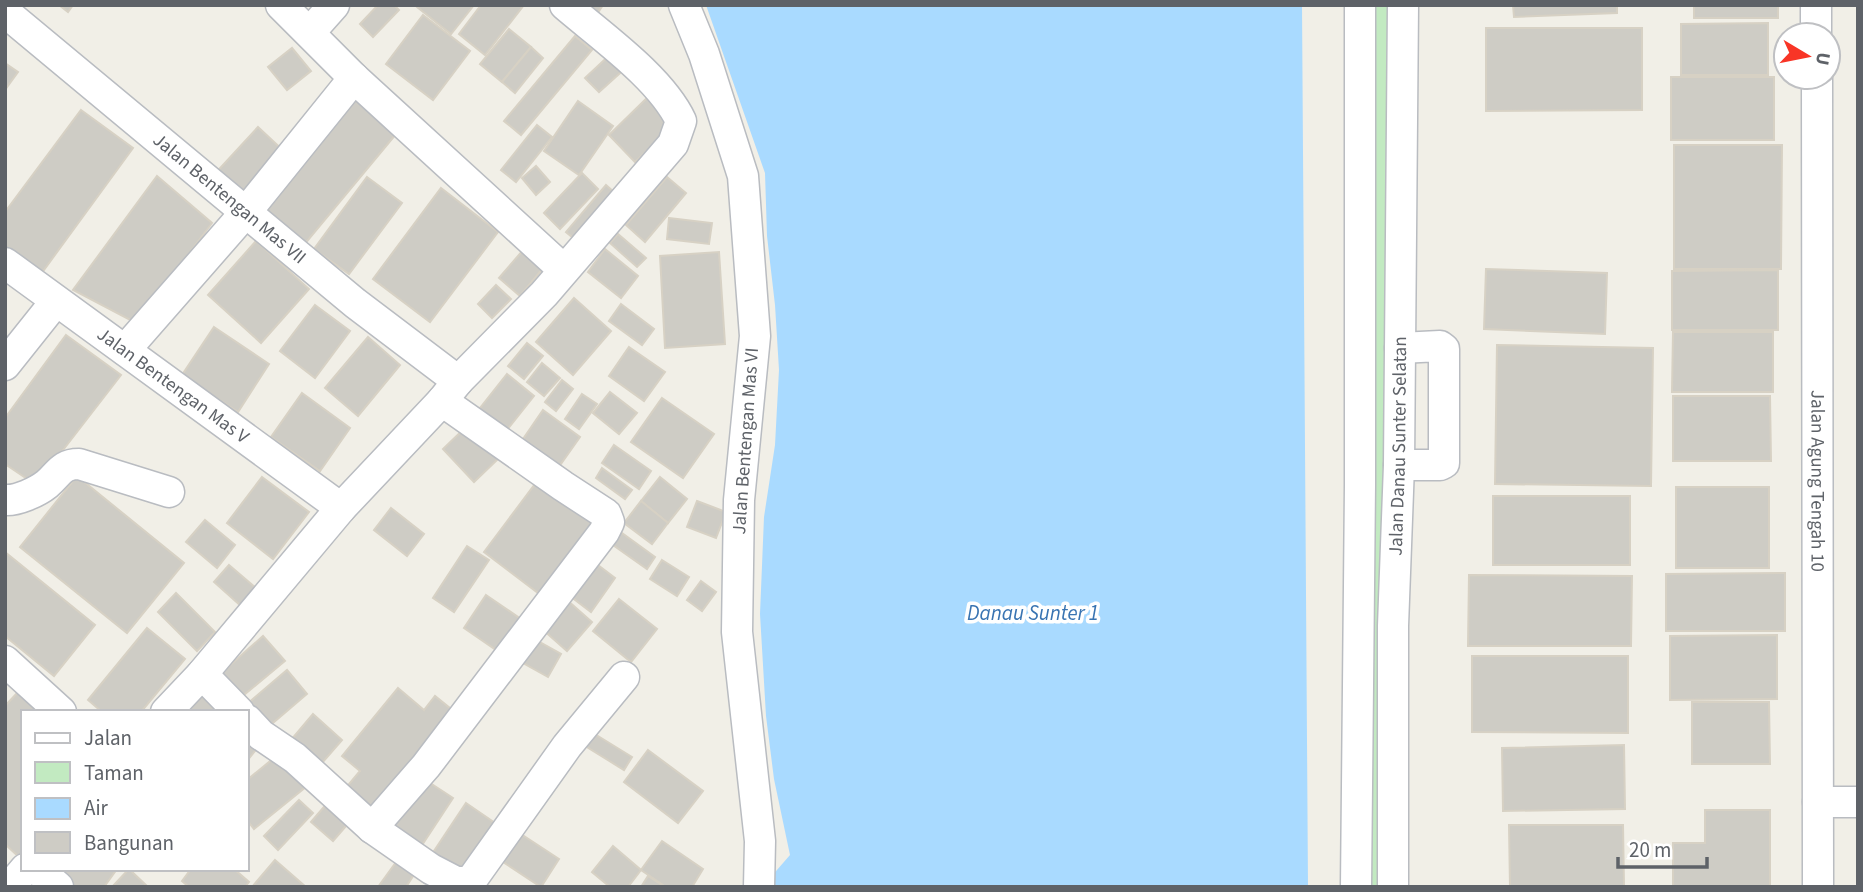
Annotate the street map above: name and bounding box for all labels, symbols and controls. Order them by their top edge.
north arrow [1772,21,1842,91]
text: U [1808,50,1837,67]
street label: Jalan Bentengan Mas VII [147,127,312,271]
street label: Jalan Bentengan Mas V [91,321,255,450]
street label: Jalan Danau Sunter Selatan [1382,336,1414,556]
street label: Jalan Bentengan Mas VI [726,347,766,535]
street label: Jalan Agung Tengah 10 [1804,390,1831,572]
water label: Danau Sunter 1 [967,598,1099,628]
legend [21,710,248,871]
text: Jalan [84,723,132,753]
text: Taman [84,758,144,788]
text: Air [84,793,109,823]
scale bar [1618,826,1707,870]
text: Bangunan [84,828,174,858]
text: 20 m [1629,835,1671,865]

